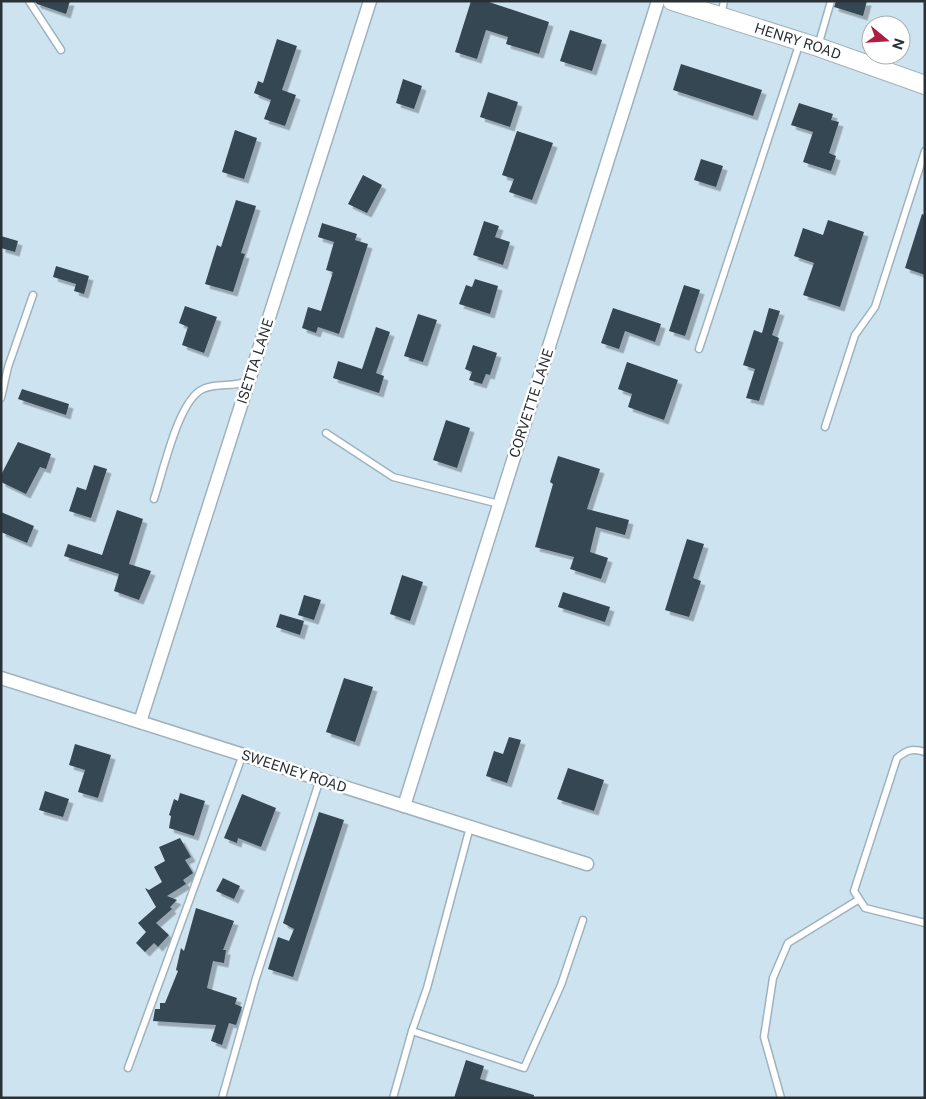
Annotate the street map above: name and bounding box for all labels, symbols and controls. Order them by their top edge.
north arrow [861,15,911,65]
street label: HENRY ROAD [753,20,843,63]
text: N [889,36,908,52]
street label: ISETTA LANE [234,316,276,406]
street label: CORVETTE LANE [506,346,556,460]
street label: SWEENEY ROAD [239,746,349,796]

